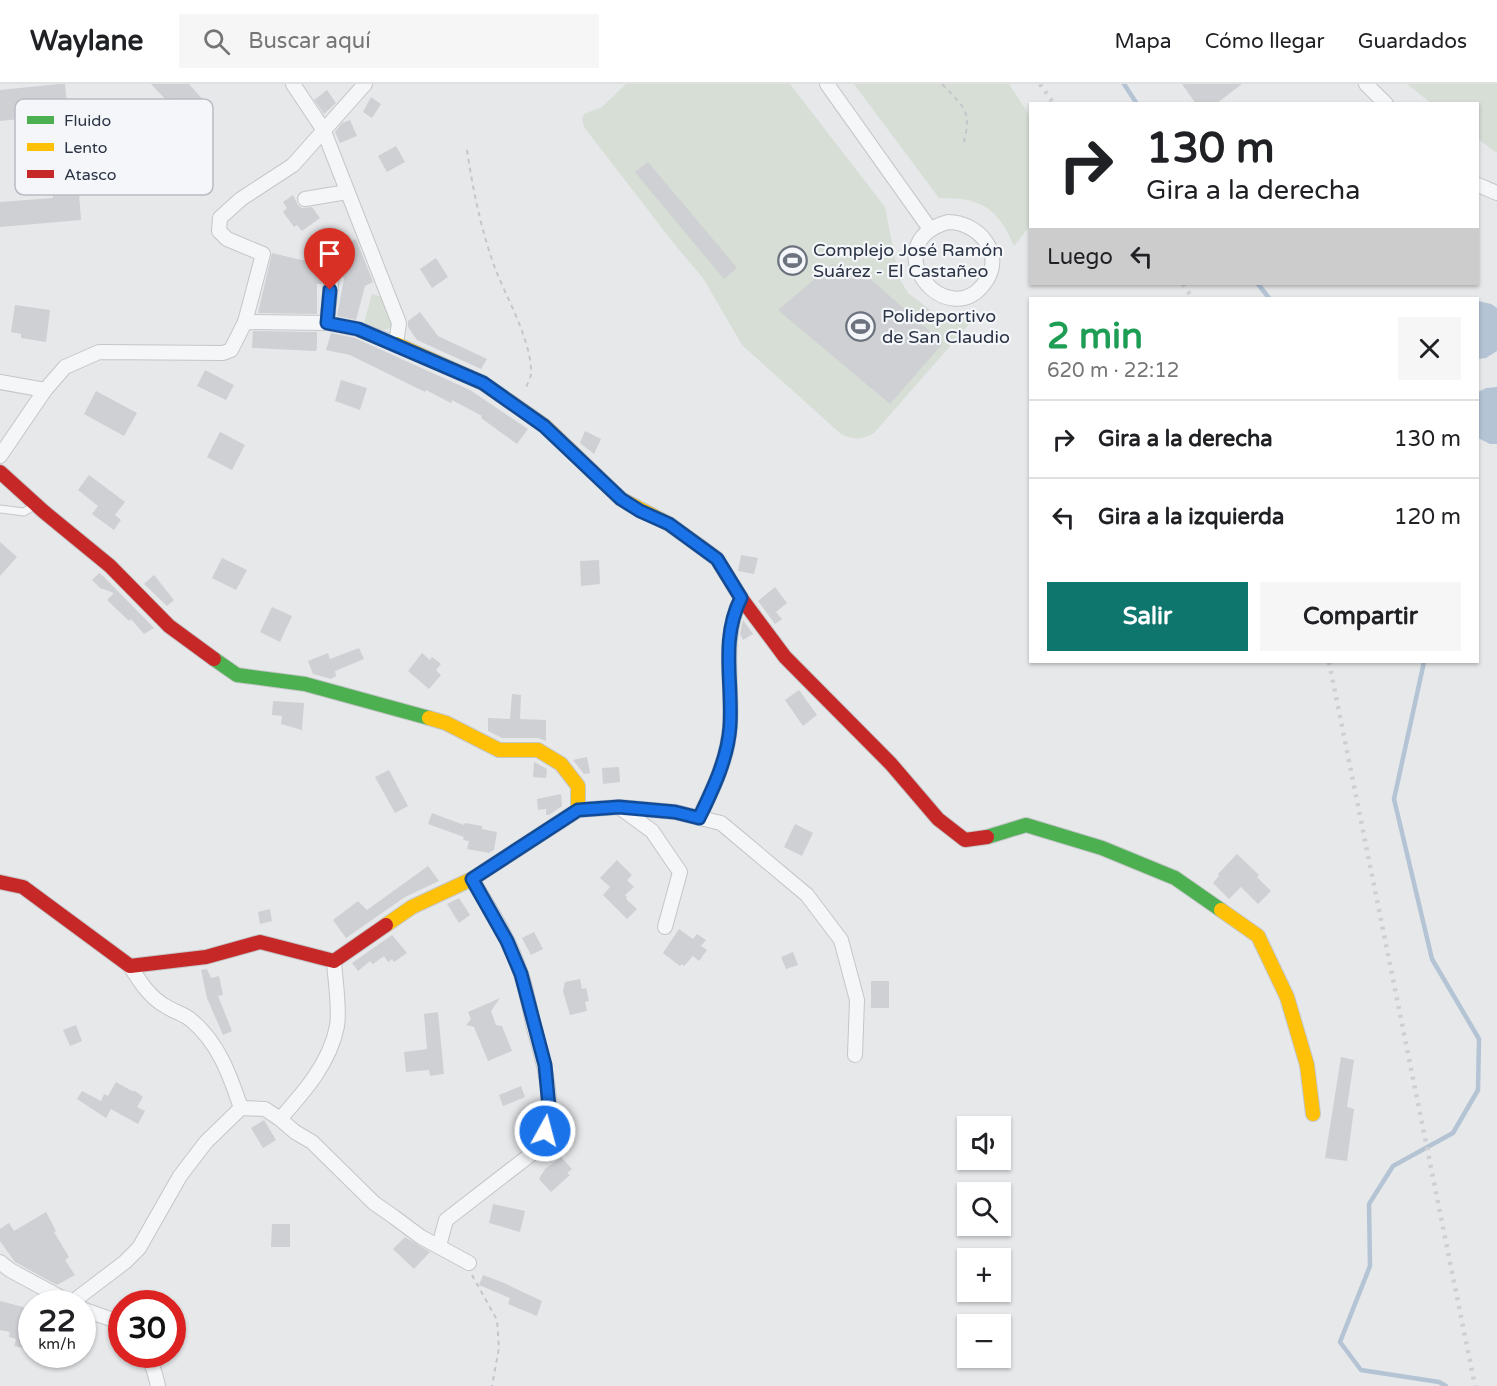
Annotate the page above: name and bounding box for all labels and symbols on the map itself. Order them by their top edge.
legend [15,99,213,195]
text: Fluido [64,111,111,131]
text: Lento [64,138,108,158]
text: Atasco [64,165,117,185]
pin [304,228,355,290]
place label: Complejo José Ramón Suárez - El Castañeo [813,239,1003,282]
sports icon: Complejo José Ramón Suárez - El Castañeo [776,244,808,276]
place label: Polideportivo de San Claudio [882,305,1010,348]
sports icon: Polideportivo de San Claudio [845,310,877,342]
position arrow [513,1099,577,1163]
speed limit sign: 30 [108,1290,186,1368]

